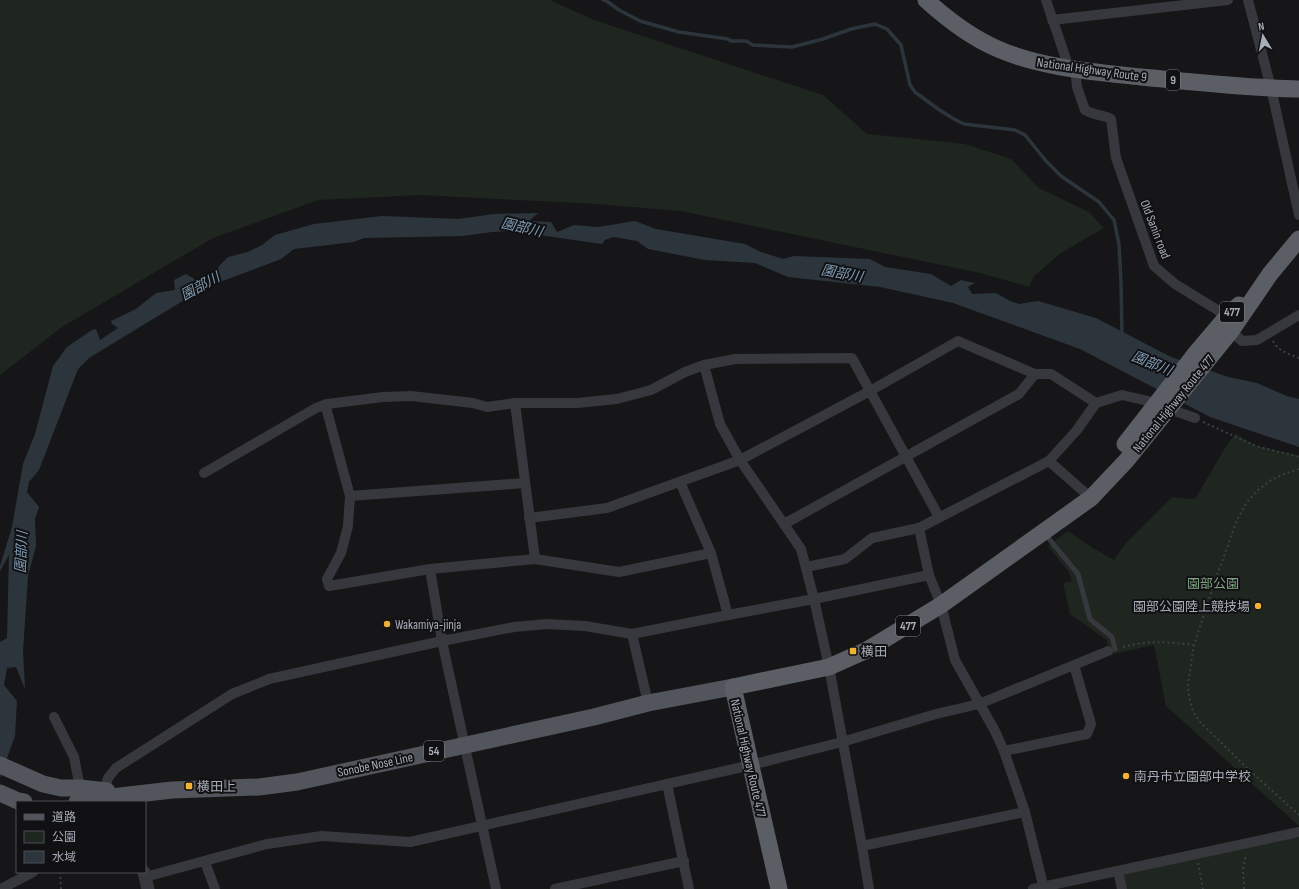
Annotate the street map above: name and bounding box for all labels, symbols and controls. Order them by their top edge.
north arrow [1243,16,1283,56]
text: N [1257,20,1265,34]
street label: National Highway Route 9 [1036,54,1148,86]
road number: 9 [1166,70,1180,90]
street label: Old Sanin road [1137,198,1174,261]
water label: 園部川 [500,214,546,241]
water label: 園部川 [820,261,866,286]
water label: 園部川 [178,268,224,304]
road number: 477 [1220,302,1244,322]
water label: 園部川 [1129,348,1176,380]
street label: National Highway Route 477 [1129,351,1219,456]
water label: 園部川 [12,529,31,573]
park label: 園部公園 [1187,576,1239,592]
place label: 園部公園陸上競技場 [1133,599,1250,615]
marker: 園部公園陸上競技場 [1253,601,1263,611]
road number: 477 [896,616,920,636]
place label: Wakamiya-jinja [395,617,461,633]
marker: Wakamiya-jinja [382,619,392,629]
place label: 横田 [861,644,887,660]
marker: 横田 [848,646,858,656]
street label: National Highway Route 477 [727,697,770,820]
road number: 54 [424,741,444,761]
street label: Sonobe Nose Line [336,749,414,781]
place label: 南丹市立園部中学校 [1134,769,1251,785]
marker: 南丹市立園部中学校 [1121,771,1131,781]
place label: 横田上 [197,779,236,795]
marker: 横田上 [184,781,194,791]
legend [16,801,146,873]
text: 道路 [52,810,76,825]
text: 公園 [52,830,76,845]
text: 水域 [52,850,76,865]

